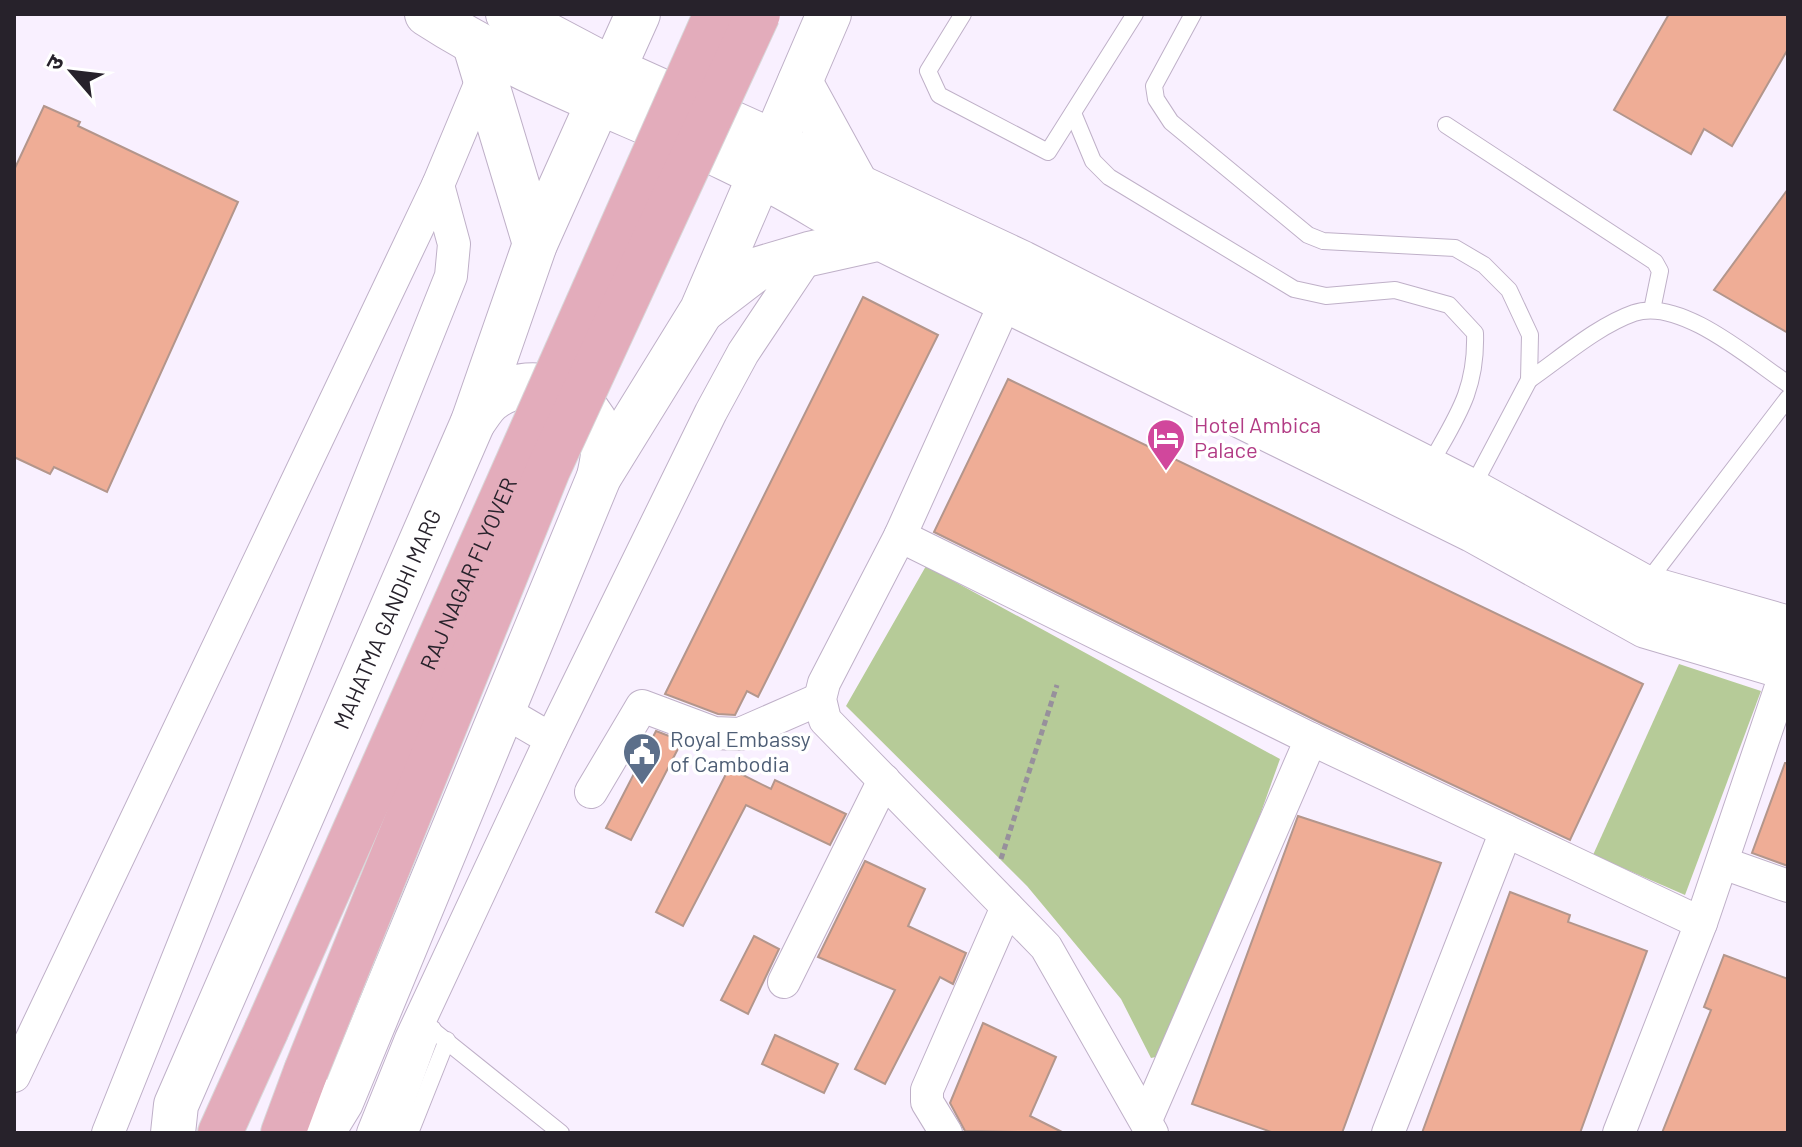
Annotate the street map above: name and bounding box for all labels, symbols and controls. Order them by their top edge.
north arrow [32,32,112,112]
text: उ [39,49,68,74]
place label: Hotel Ambica Palace [1194,411,1321,462]
hotel icon: Hotel Ambica Palace [1145,417,1187,472]
street label: RAJ NAGAR FLYOVER [414,473,521,673]
street label: MAHATMA GANDHI MARG [327,505,446,733]
place label: Royal Embassy of Cambodia [670,725,811,776]
public building icon: Royal Embassy of Cambodia [621,731,663,786]

